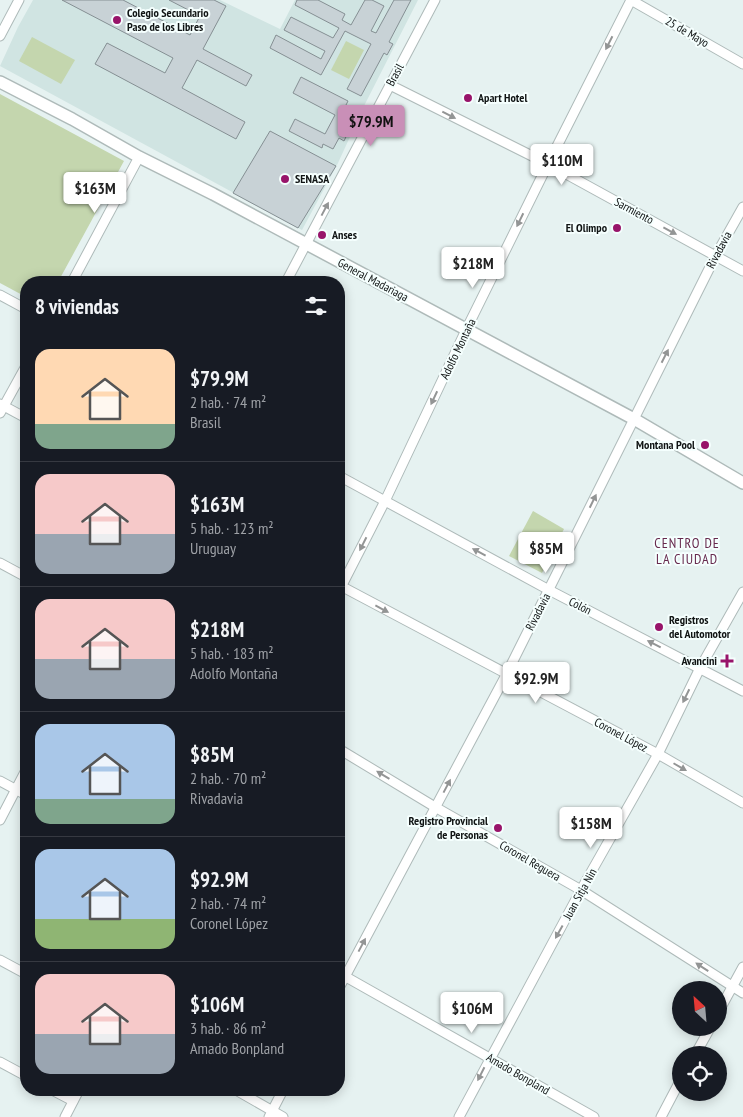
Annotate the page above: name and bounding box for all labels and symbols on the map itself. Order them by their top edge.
place label: Colegio Secundario Paso de los Libres [127,5,209,34]
street label: 25 de Mayo [663,13,712,50]
marker: Colegio Secundario Paso de los Libres [111,14,123,26]
one-way arrow [605,36,613,51]
street label: Brasil [382,61,407,89]
place label: Apart Hotel [477,90,527,105]
marker: Apart Hotel [462,92,474,104]
pin: $79.9M [330,104,412,147]
one-way arrow [442,111,456,119]
pin: $110M [527,144,597,186]
place label: SENASA [295,171,330,186]
pin: $163M [60,172,130,214]
marker: SENASA [279,173,291,185]
street label: Sarmiento [612,194,656,227]
one-way arrow [321,201,329,216]
one-way arrow [516,213,524,227]
place label: El Olimpo [566,220,608,235]
marker: El Olimpo [611,222,623,234]
place label: Anses [331,227,357,242]
one-way arrow [663,227,678,235]
street label: Rivadavia [703,228,735,271]
marker: Anses [316,229,328,241]
pin: $218M [438,246,508,289]
street label: General Madariaga [335,255,411,304]
street label: Adolfo Montaña [436,316,479,382]
one-way arrow [662,349,670,363]
one-way arrow [430,391,438,405]
place label: Montana Pool [636,437,695,452]
marker: Montana Pool [699,439,711,451]
one-way arrow [589,494,597,509]
pin: $85M [516,532,576,574]
district label: CENTRO DE LA CIUDAD [654,534,720,568]
one-way arrow [359,537,367,551]
one-way arrow [472,547,486,556]
street label: Rivadavia [522,590,553,633]
street label: Colón [566,594,594,618]
one-way arrow [375,604,388,613]
place label: Registros del Automotor [669,612,731,641]
marker: Registros del Automotor [653,621,665,633]
one-way arrow [646,640,661,648]
place label: Avancini [680,653,717,668]
marker: Avancini [721,655,733,667]
pin: $92.9M [495,662,577,704]
one-way arrow [682,689,690,704]
street label: Coronel López [592,714,651,755]
one-way arrow [672,763,687,771]
one-way arrow [376,771,389,780]
one-way arrow [443,779,451,793]
pin: $158M [556,806,626,849]
place label: Registro Provincial de Personas [408,813,488,842]
marker: Registro Provincial de Personas [492,822,504,834]
street label: Coronel Reguera [497,837,564,884]
street label: Juan Sitja Nin [559,866,600,923]
one-way arrow [555,924,563,939]
one-way arrow [358,937,366,952]
one-way arrow [695,962,708,972]
north arrow [672,981,728,1036]
pin: $106M [437,992,507,1034]
street label: Amado Bonpland [484,1049,553,1098]
one-way arrow [477,1067,485,1082]

